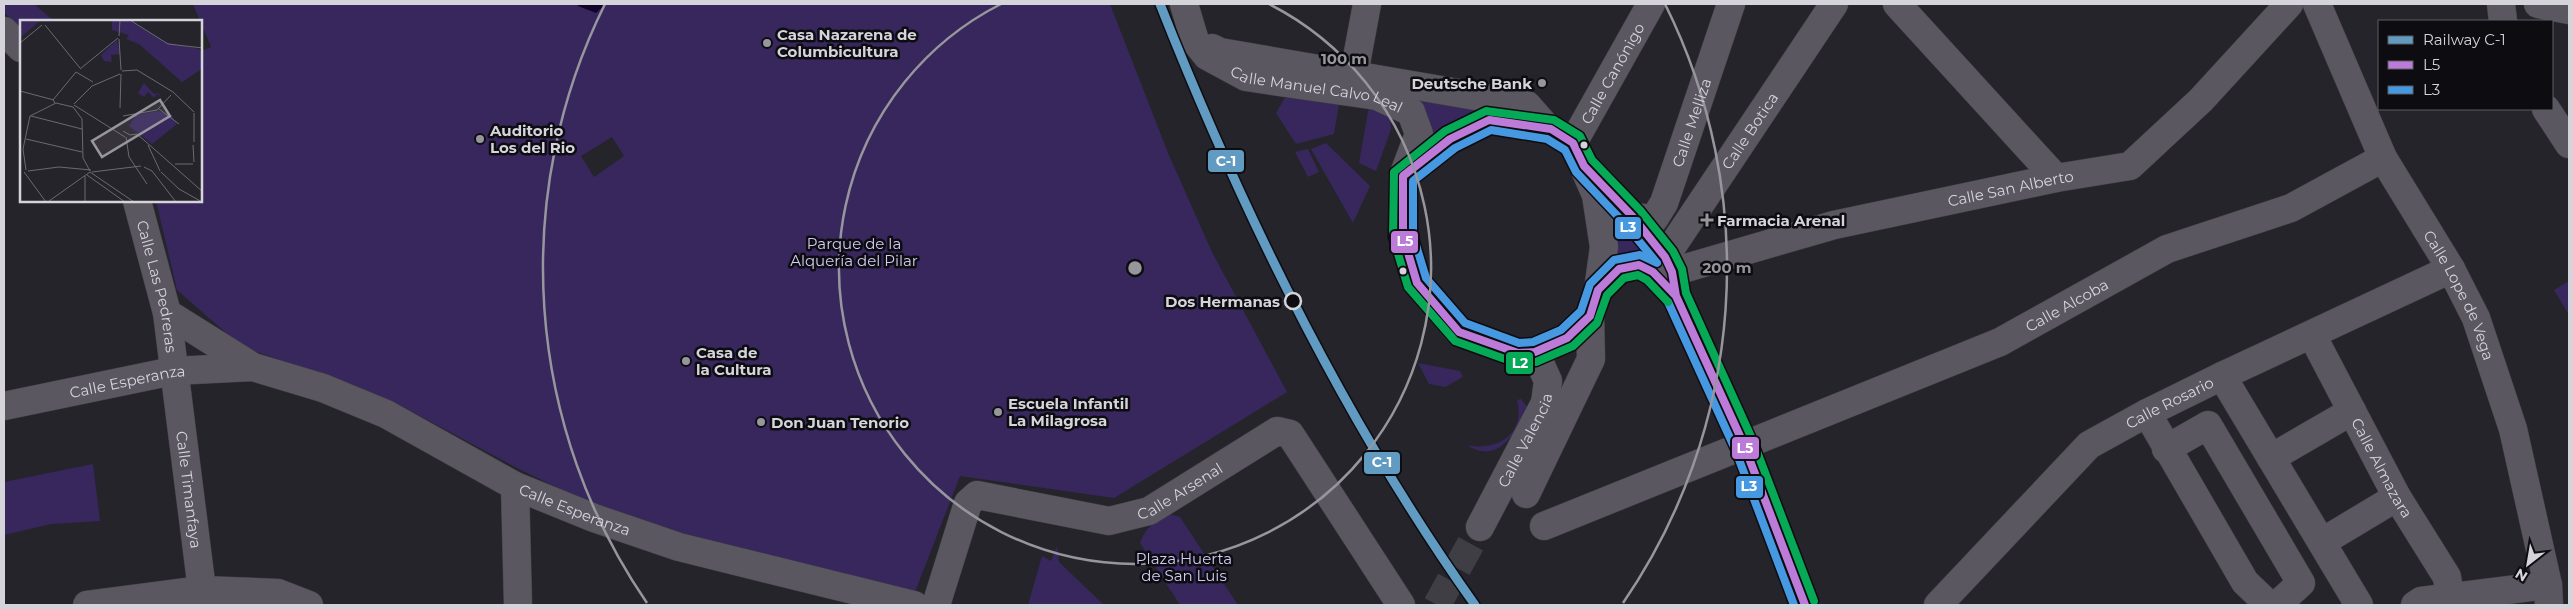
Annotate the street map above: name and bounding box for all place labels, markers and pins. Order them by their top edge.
place label: Casa Nazarena de Columbicultura [777,25,917,61]
marker: Casa Nazarena de Columbicultura [761,37,773,49]
place label: Deutsche Bank [1411,74,1532,93]
marker: Deutsche Bank [1536,77,1548,89]
place label: Auditorio Los del Rio [489,121,575,157]
marker: Auditorio Los del Rio [474,133,486,145]
unlabelled marker [1579,140,1589,150]
place label: Farmacia Arenal [1717,211,1845,230]
marker: Farmacia Arenal [1701,214,1713,226]
centre of rings [1126,259,1144,277]
unlabelled marker [1398,266,1408,276]
place label: Dos Hermanas [1165,292,1280,311]
marker: Dos Hermanas [1284,292,1302,310]
place label: Casa de la Cultura [696,343,771,379]
marker: Casa de la Cultura [680,355,692,367]
place label: Escuela Infantil La Milagrosa [1008,394,1129,430]
marker: Escuela Infantil La Milagrosa [992,406,1004,418]
place label: Don Juan Tenorio [771,413,909,432]
marker: Don Juan Tenorio [755,416,767,428]

